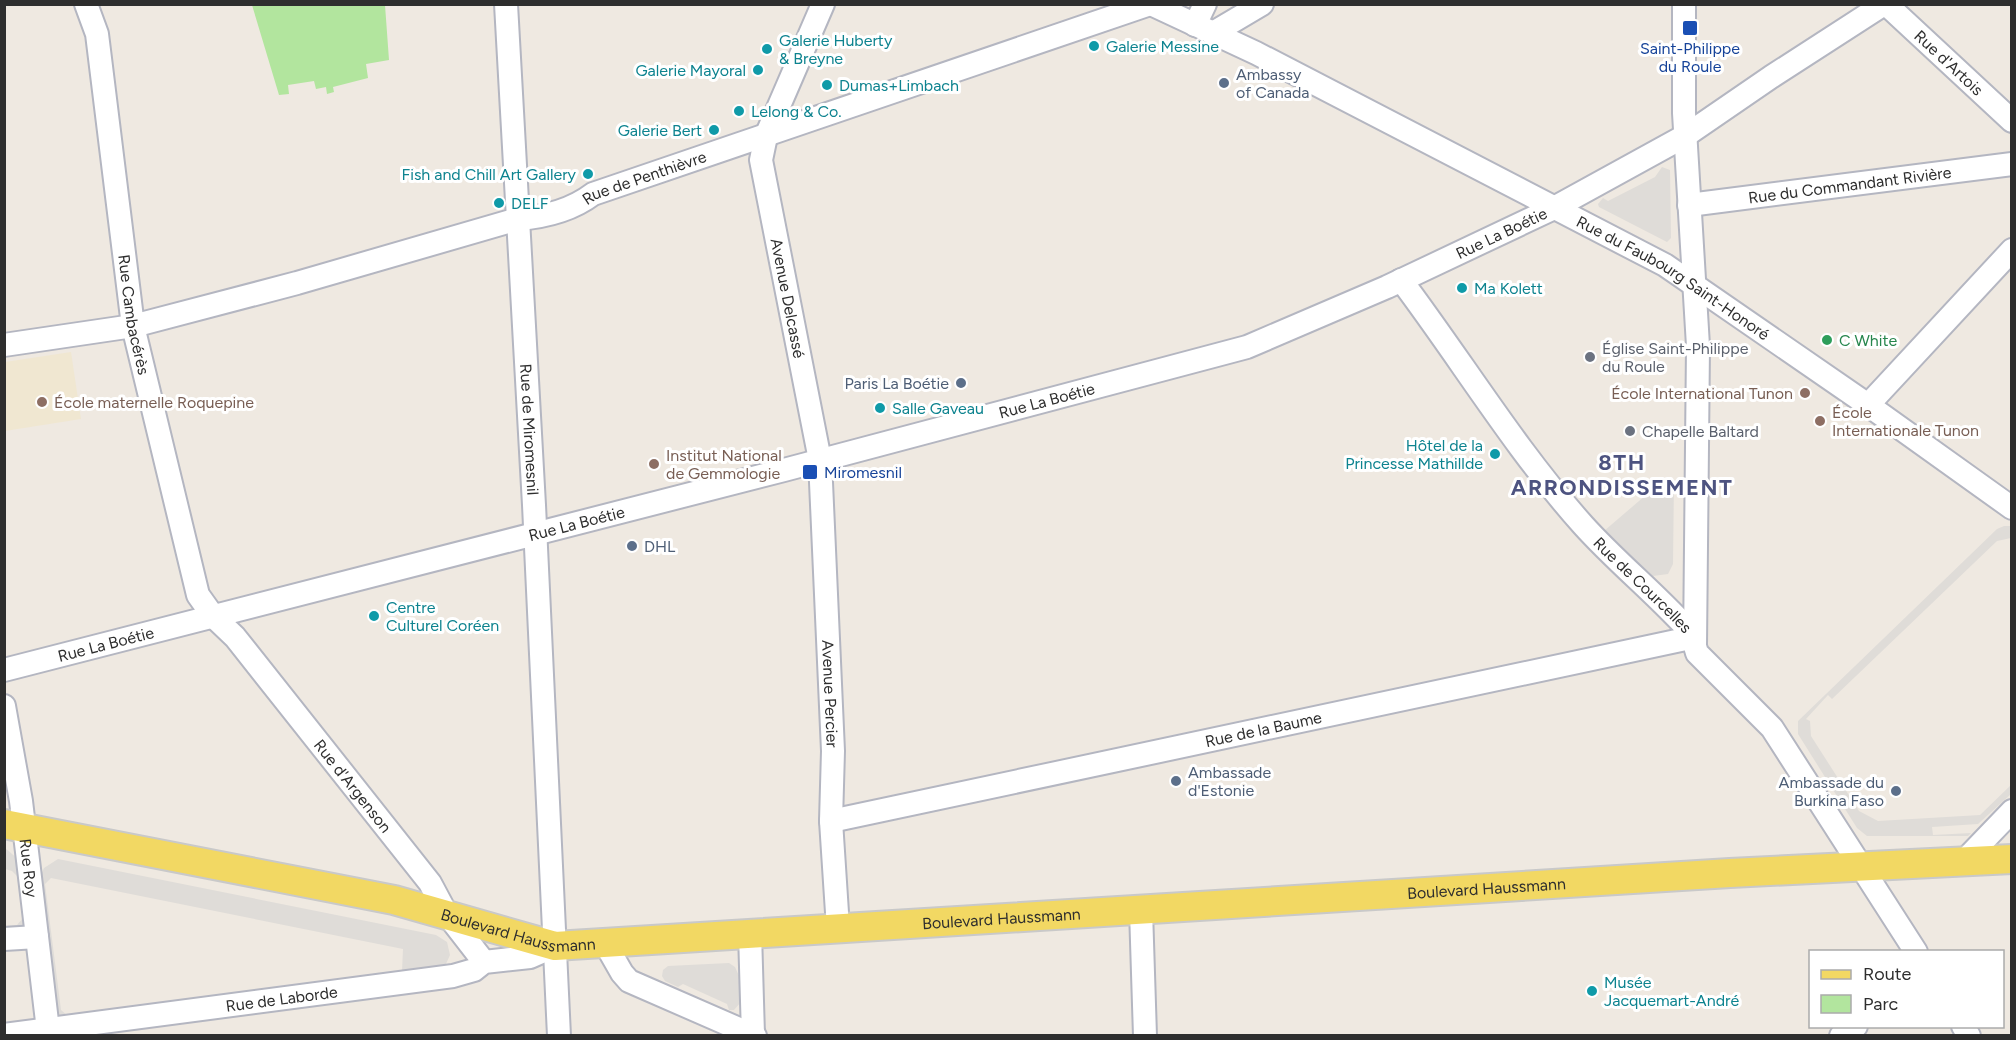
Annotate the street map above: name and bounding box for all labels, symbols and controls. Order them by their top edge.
marker: Saint-Philippe du Roule [1681,19,1699,37]
street label: Rue d'Artois [1911,26,1987,99]
place label: Galerie Huberty & Breyne [779,31,893,68]
place label: Galerie Messine [1106,37,1219,56]
marker: Galerie Messine [1087,39,1101,53]
place label: Saint-Philippe du Roule [1640,39,1740,76]
marker: Galerie Huberty & Breyne [760,42,774,56]
place label: Galerie Mayoral [635,61,746,80]
marker: Galerie Mayoral [751,63,765,77]
place label: Ambassy of Canada [1236,65,1309,102]
place label: Dumas+Limbach [839,76,959,95]
marker: Ambassy of Canada [1217,76,1231,90]
marker: Dumas+Limbach [820,78,834,92]
place label: Lelong & Co. [751,102,842,121]
marker: Lelong & Co. [732,104,746,118]
place label: Galerie Bert [618,121,702,140]
marker: Galerie Bert [707,123,721,137]
street label: Rue de Penthièvre [578,146,709,208]
street label: Rue du Commandant Rivière [1747,162,1953,207]
place label: Fish and Chill Art Gallery [402,165,577,184]
marker: Fish and Chill Art Gallery [581,167,595,181]
place label: DELF [511,194,549,213]
marker: DELF [492,196,506,210]
street label: Rue La Boétie [1453,203,1550,263]
street label: Rue du Faubourg Saint-Honoré [1573,211,1774,344]
street label: Avenue Delcassé [767,236,809,360]
street label: Rue Cambacérès [115,253,154,377]
place label: Ma Kolett [1474,279,1543,298]
marker: Ma Kolett [1455,281,1469,295]
place label: C White [1839,331,1897,350]
marker: C White [1820,333,1834,347]
place label: Église Saint-Philippe du Roule [1602,339,1749,376]
marker: Église Saint-Philippe du Roule [1583,350,1597,364]
street label: Rue de Miromesnil [517,363,543,496]
place label: Paris La Boétie [844,374,949,393]
marker: Paris La Boétie [954,376,968,390]
street label: Rue La Boétie [997,378,1097,422]
place label: École International Tunon [1611,384,1793,403]
marker: École International Tunon [1798,386,1812,400]
place label: École maternelle Roquepine [54,393,254,412]
marker: École maternelle Roquepine [35,395,49,409]
place label: Salle Gaveau [892,399,984,418]
marker: Salle Gaveau [873,401,887,415]
place label: École Internationale Tunon [1832,403,1979,440]
marker: École Internationale Tunon [1813,414,1827,428]
place label: Chapelle Baltard [1642,422,1759,441]
marker: Chapelle Baltard [1623,424,1637,438]
place label: Hôtel de la Princesse Mathillde [1345,436,1483,473]
place label: Institut National de Gemmologie [666,446,782,483]
marker: Hôtel de la Princesse Mathillde [1488,447,1502,461]
district label: 8TH ARRONDISSEMENT [1511,449,1733,501]
marker: Institut National de Gemmologie [647,457,661,471]
marker: Miromesnil [801,463,819,481]
place label: Miromesnil [824,463,902,482]
street label: Rue La Boétie [526,502,627,545]
street label: Rue de Courcelles [1590,533,1696,637]
place label: DHL [644,537,676,556]
marker: DHL [625,539,639,553]
place label: Centre Culturel Coréen [386,598,499,635]
marker: Centre Culturel Coréen [367,609,381,623]
street label: Rue La Boétie [56,622,156,665]
street label: Avenue Percier [819,639,842,749]
street label: Rue de la Baume [1203,707,1324,751]
street label: Rue d'Argenson [310,735,396,836]
place label: Ambassade d'Estonie [1188,763,1271,800]
place label: Ambassade du Burkina Faso [1779,773,1884,810]
marker: Ambassade d'Estonie [1169,774,1183,788]
marker: Ambassade du Burkina Faso [1889,784,1903,798]
street label: Rue Roy [16,838,42,899]
street label: Boulevard Haussmann [1407,874,1566,903]
street label: Boulevard Haussmann [439,904,596,955]
street label: Boulevard Haussmann [921,904,1081,933]
legend [1809,950,2004,1028]
text: Route [1863,963,1912,985]
place label: Musée Jacquemart-André [1604,973,1739,1010]
street label: Rue de Laborde [225,982,339,1015]
marker: Musée Jacquemart-André [1585,984,1599,998]
text: Parc [1863,993,1899,1015]

